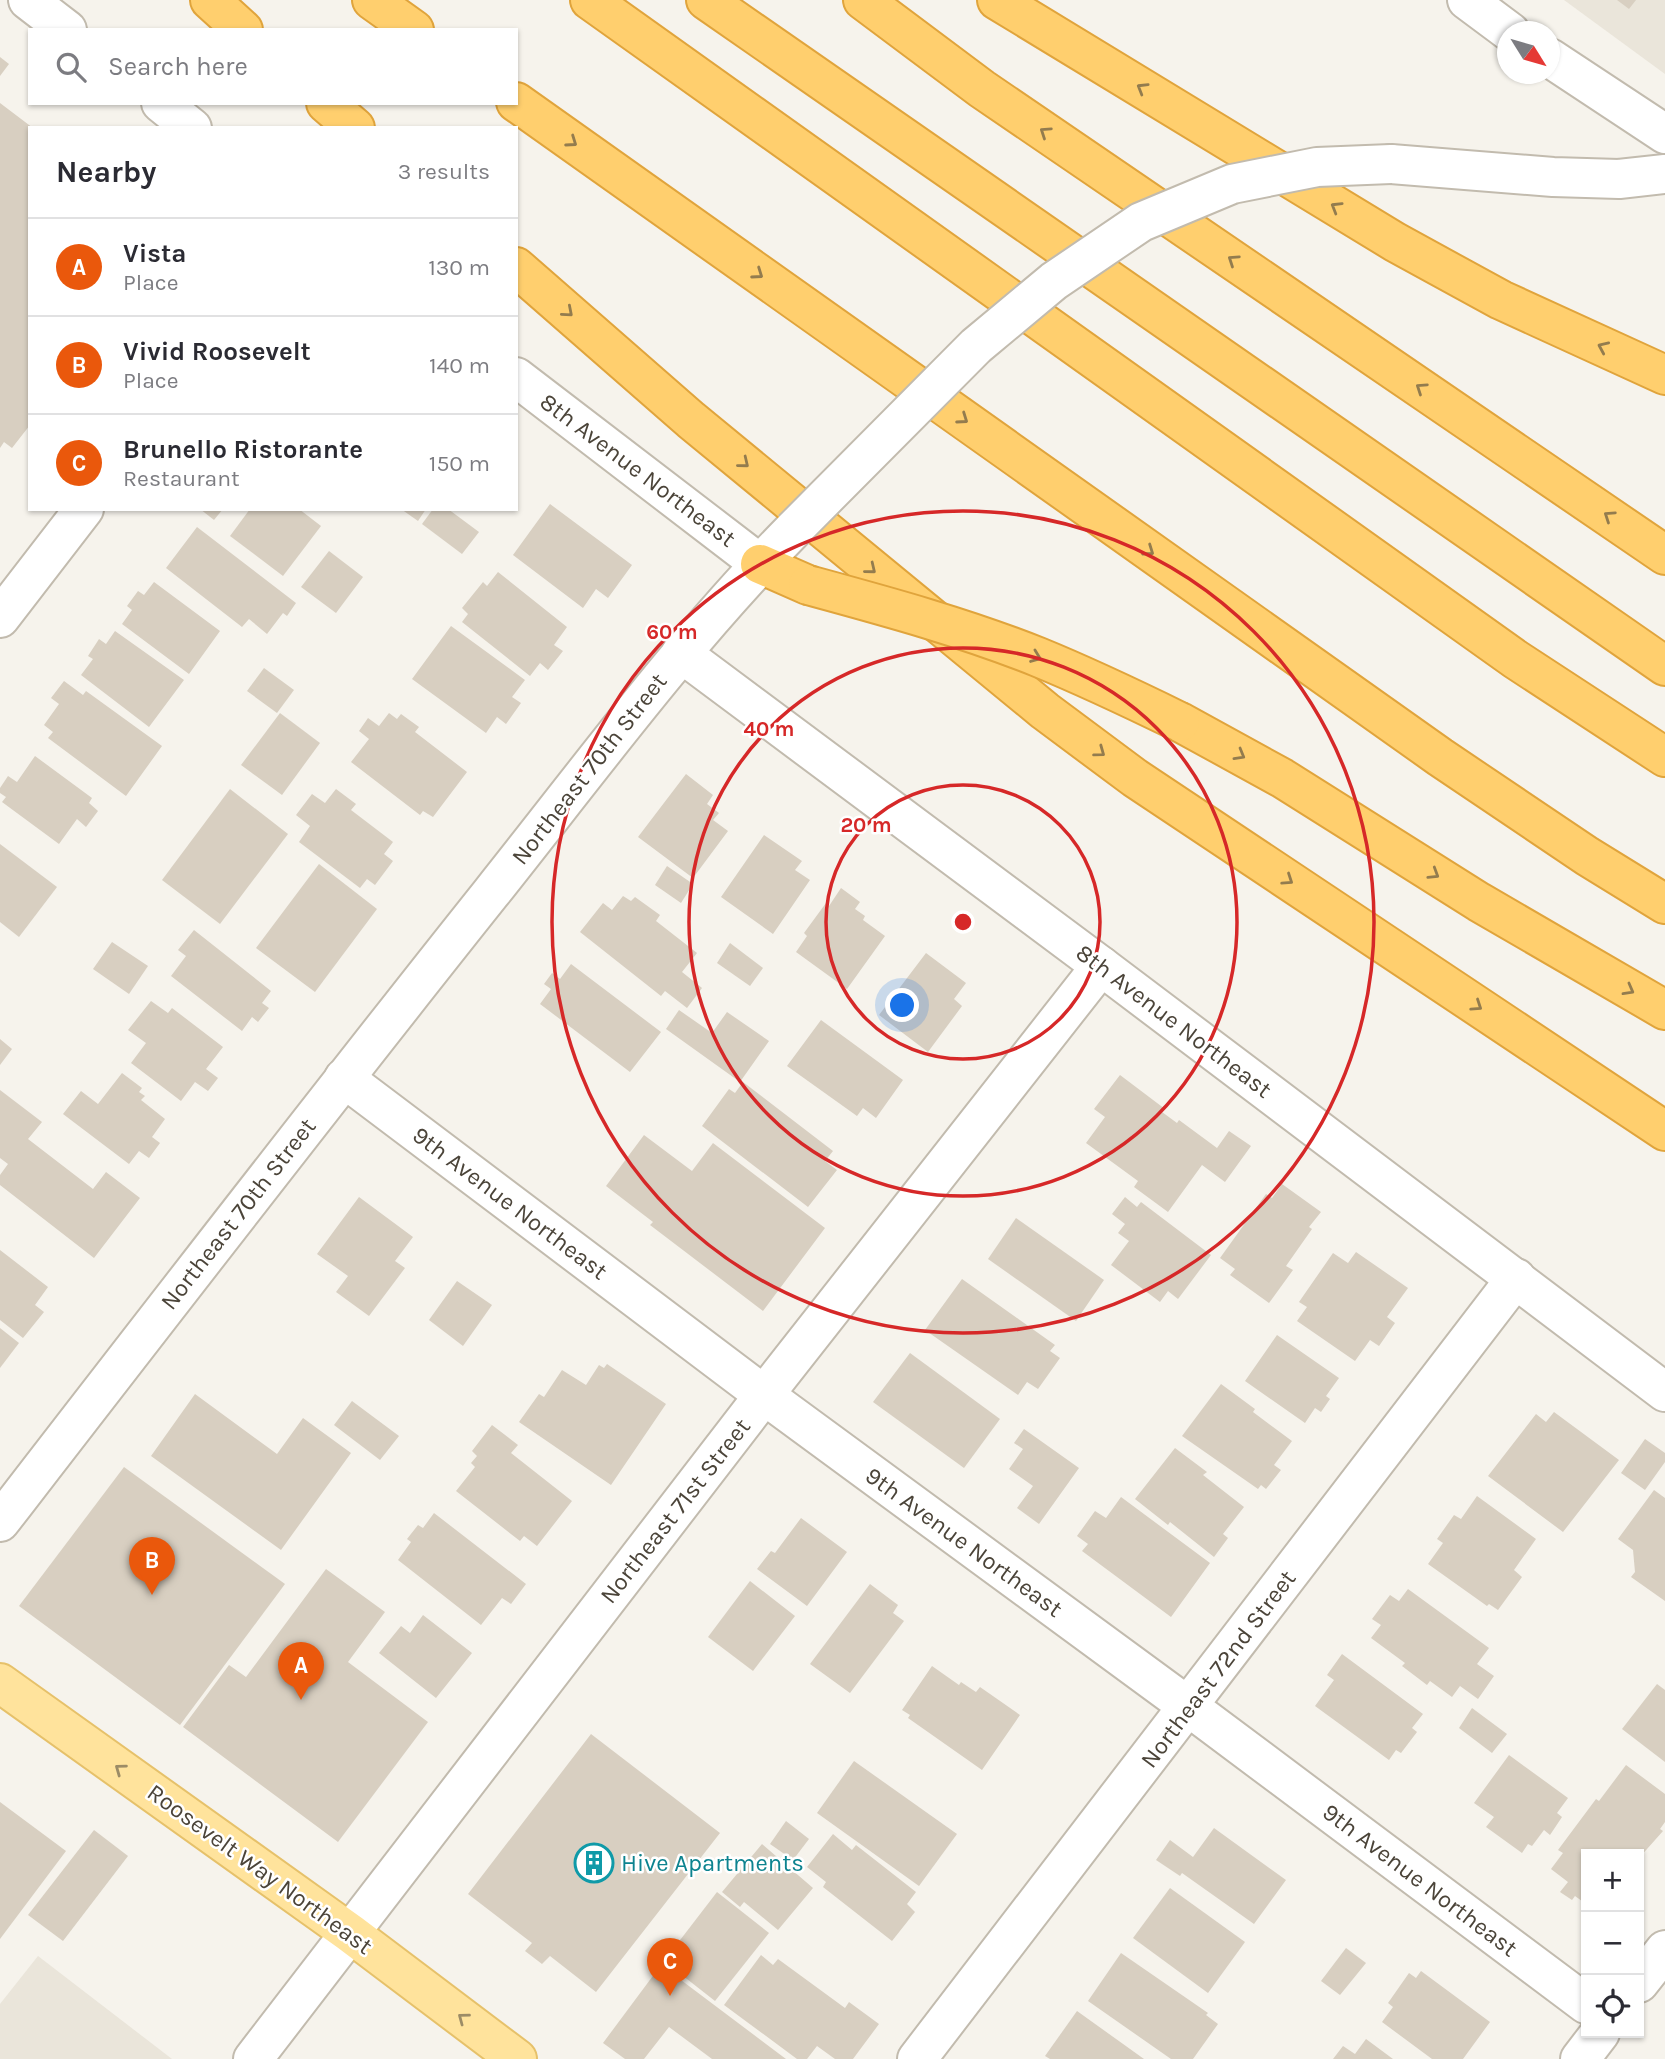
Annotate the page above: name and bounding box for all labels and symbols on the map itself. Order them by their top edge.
north arrow [1497,21,1560,84]
one-way arrow [1137,84,1150,97]
one-way arrow [1040,128,1053,140]
one-way arrow [564,134,577,146]
one-way arrow [1331,202,1344,215]
one-way arrow [1227,255,1240,268]
one-way arrow [750,265,763,278]
one-way arrow [559,304,572,316]
one-way arrow [1598,341,1610,355]
one-way arrow [1415,383,1428,396]
street label: 8th Avenue Northeast [535,387,741,553]
one-way arrow [955,411,968,423]
one-way arrow [736,455,748,468]
one-way arrow [1603,511,1616,524]
one-way arrow [1141,543,1154,555]
one-way arrow [864,560,876,573]
text: 60 m [646,620,698,644]
one-way arrow [1030,648,1042,662]
street label: Northeast 70th Street [506,668,672,870]
text: 40 m [743,717,795,741]
one-way arrow [1092,744,1105,756]
one-way arrow [1232,746,1245,759]
text: 20 m [840,813,892,837]
one-way arrow [1426,866,1439,879]
one-way arrow [1280,872,1293,885]
centre of rings [951,910,975,934]
street label: 8th Avenue Northeast [1071,938,1277,1104]
one-way arrow [1622,982,1635,995]
your location [885,988,919,1022]
one-way arrow [1469,998,1482,1010]
street label: Northeast 70th Street [155,1113,321,1315]
street label: 9th Avenue Northeast [407,1121,613,1285]
street label: Northeast 71st Street [594,1413,756,1609]
street label: 9th Avenue Northeast [860,1461,1068,1623]
pin: B [129,1537,175,1595]
street label: Northeast 72nd Street [1135,1565,1301,1773]
pin: A [278,1642,324,1700]
one-way arrow [115,1765,128,1777]
street label: Roosevelt Way Northeast [142,1778,378,1960]
street label: 9th Avenue Northeast [1317,1798,1523,1962]
building icon: Hive Apartments [573,1842,615,1884]
place label: Hive Apartments [621,1849,804,1877]
pin: C [647,1938,693,1996]
one-way arrow [458,2014,470,2026]

